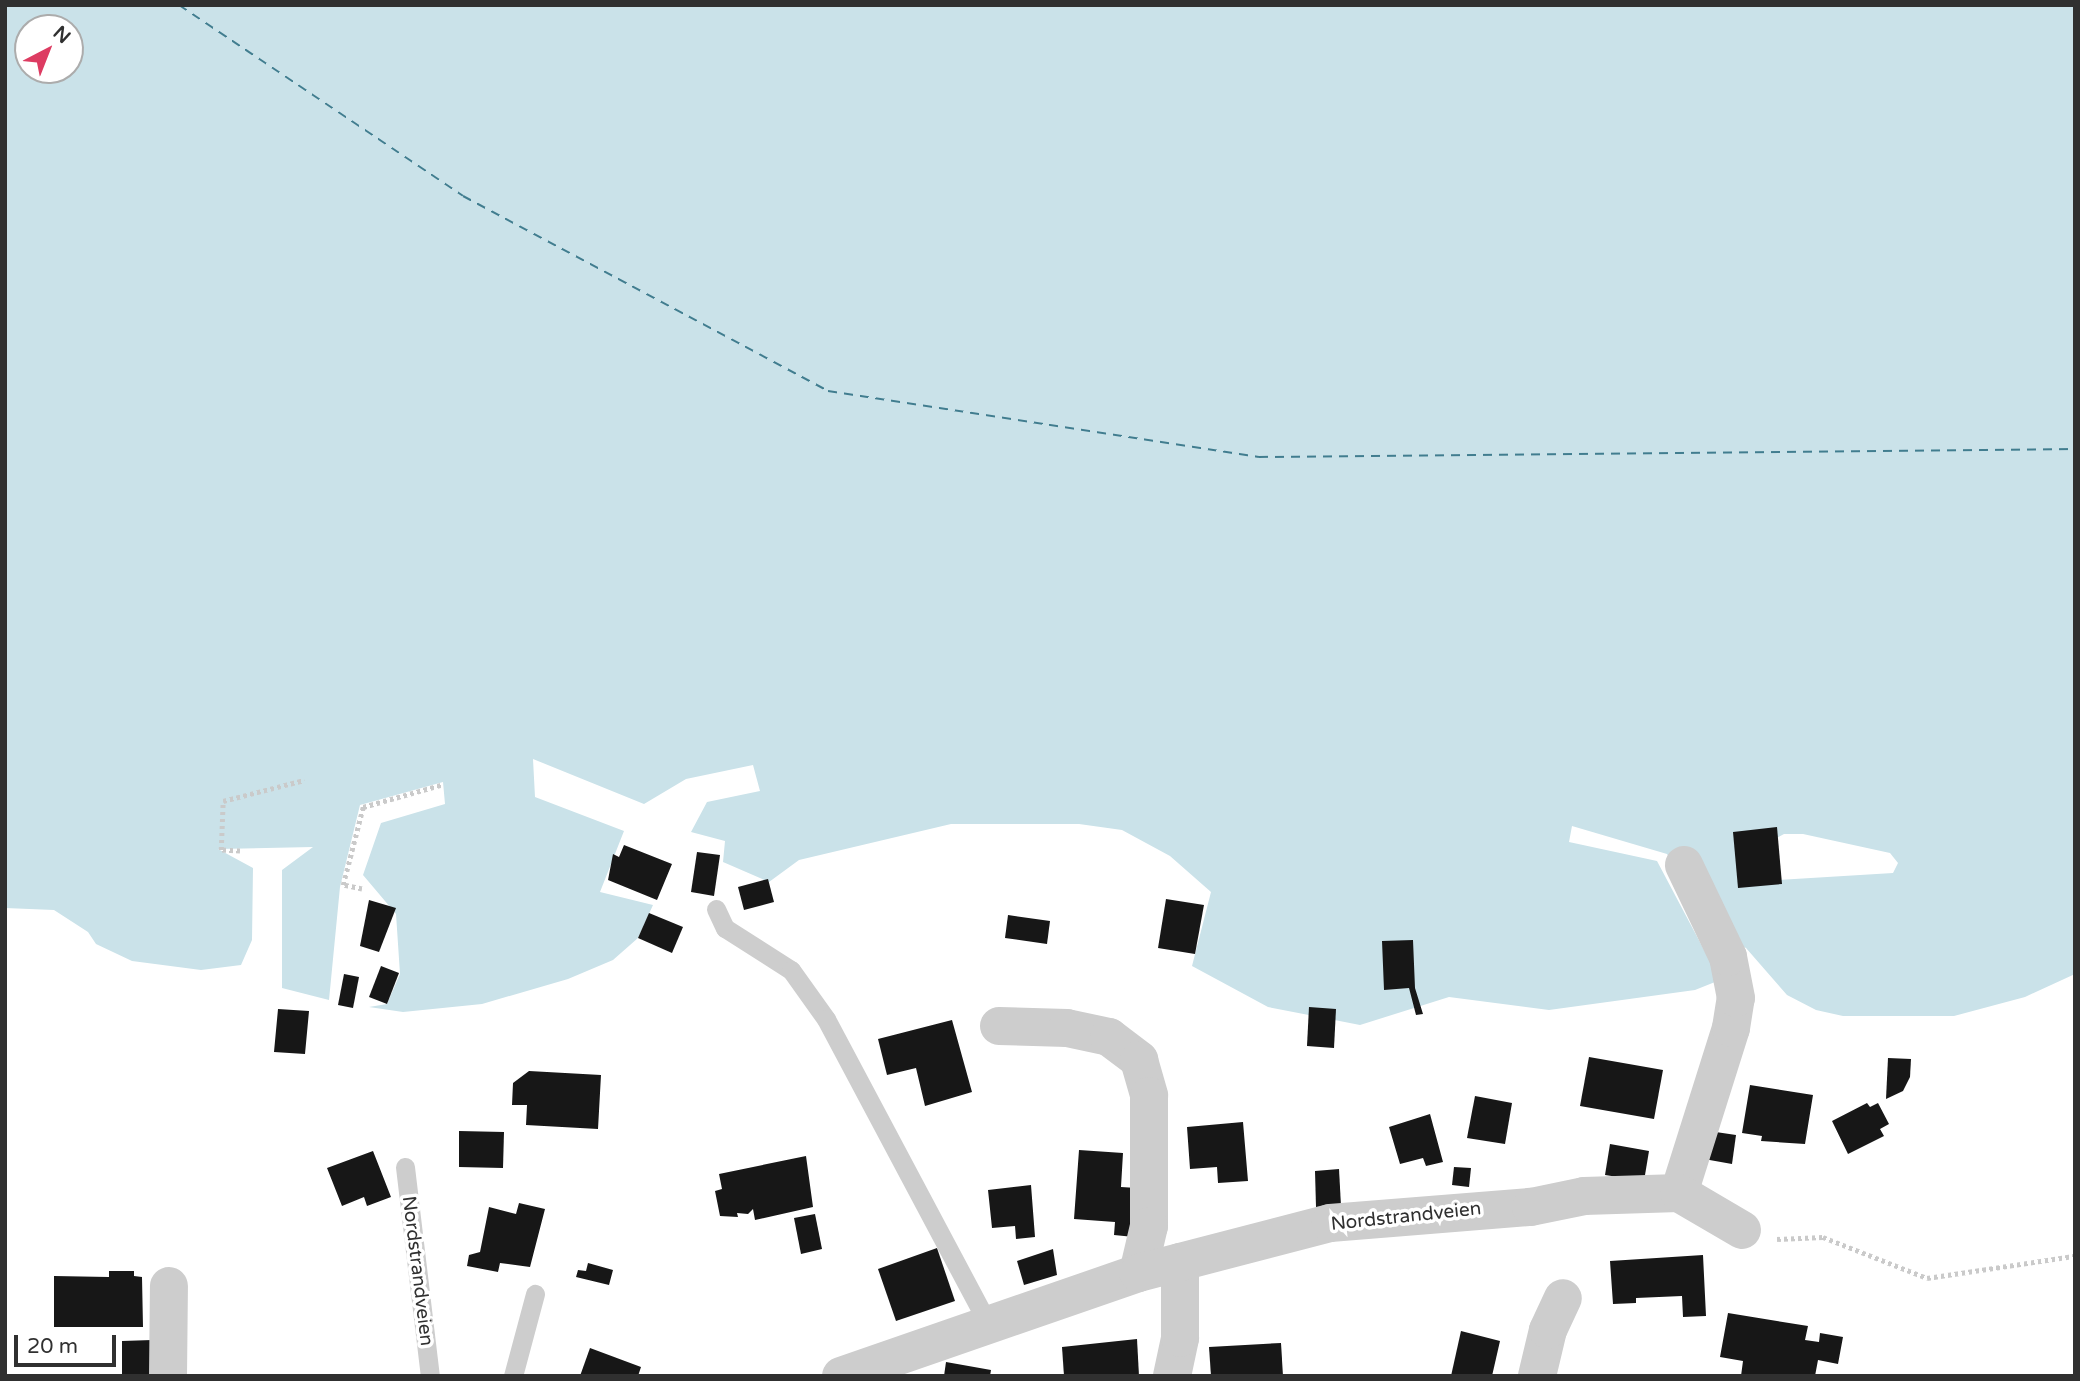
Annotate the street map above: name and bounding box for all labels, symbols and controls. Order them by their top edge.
north arrow [14,14,84,84]
text: N [49,22,75,48]
street label: Nordstrandveien [396,1195,438,1347]
street label: Nordstrandveien [1330,1198,1482,1236]
scale bar [18,1322,119,1366]
text: 20 m [27,1334,78,1359]

